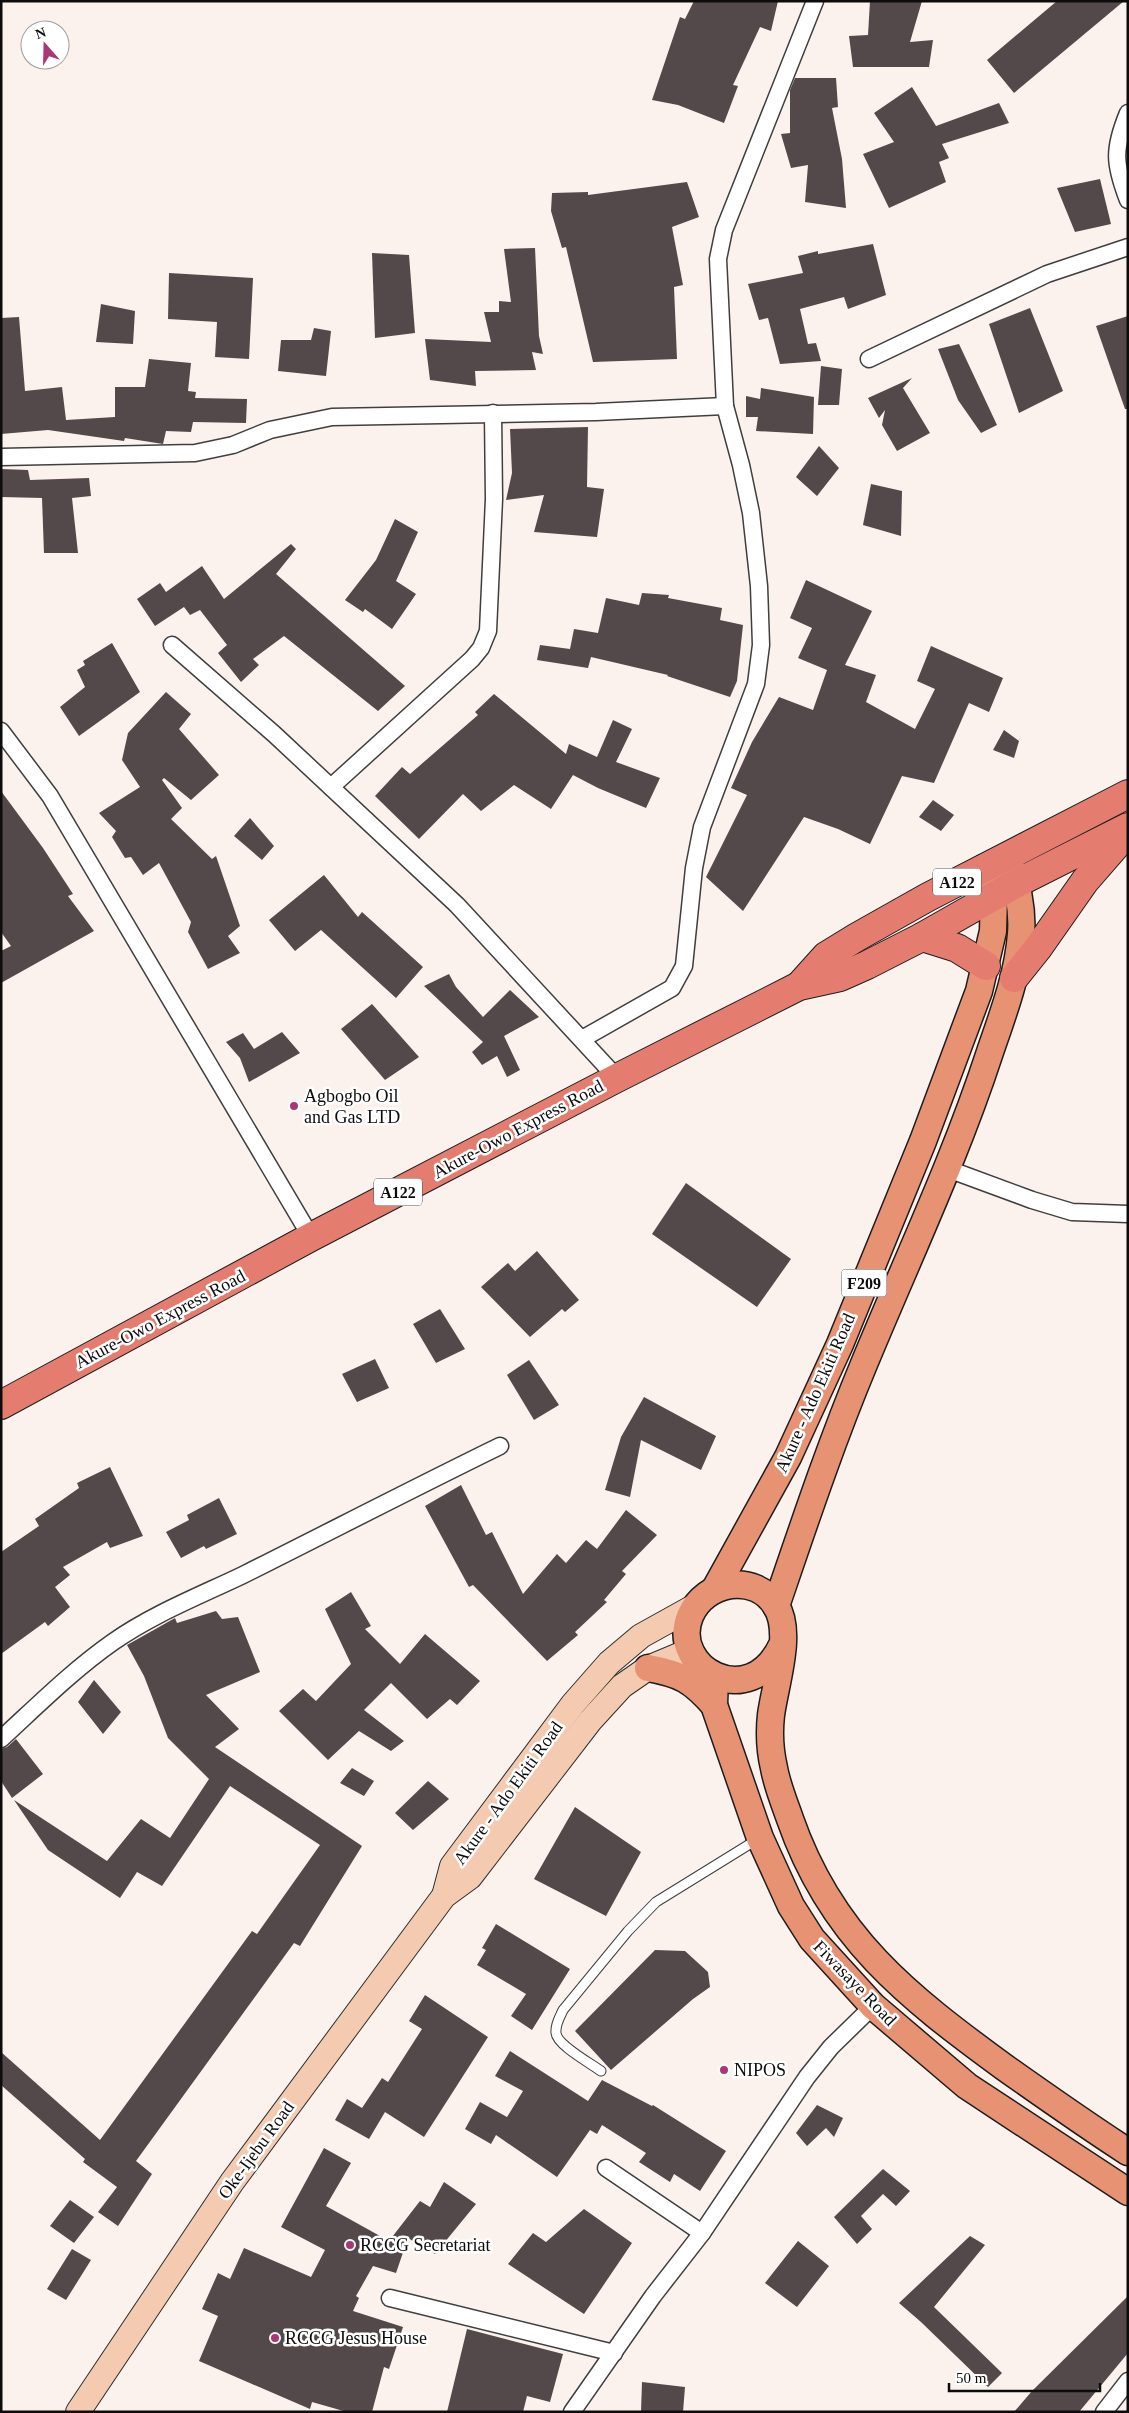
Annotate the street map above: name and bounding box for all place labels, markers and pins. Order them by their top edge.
place label: Agbogbo Oil and Gas LTD [304,1086,400,1127]
marker: Agbogbo Oil and Gas LTD [288,1100,300,1112]
place label: NIPOS [734,2060,786,2080]
marker: NIPOS [718,2064,730,2076]
place label: RCCG Secretariat [360,2235,490,2255]
marker: RCCG Secretariat [344,2239,356,2251]
place label: RCCG Jesus House [285,2328,427,2348]
marker: RCCG Jesus House [269,2332,281,2344]

